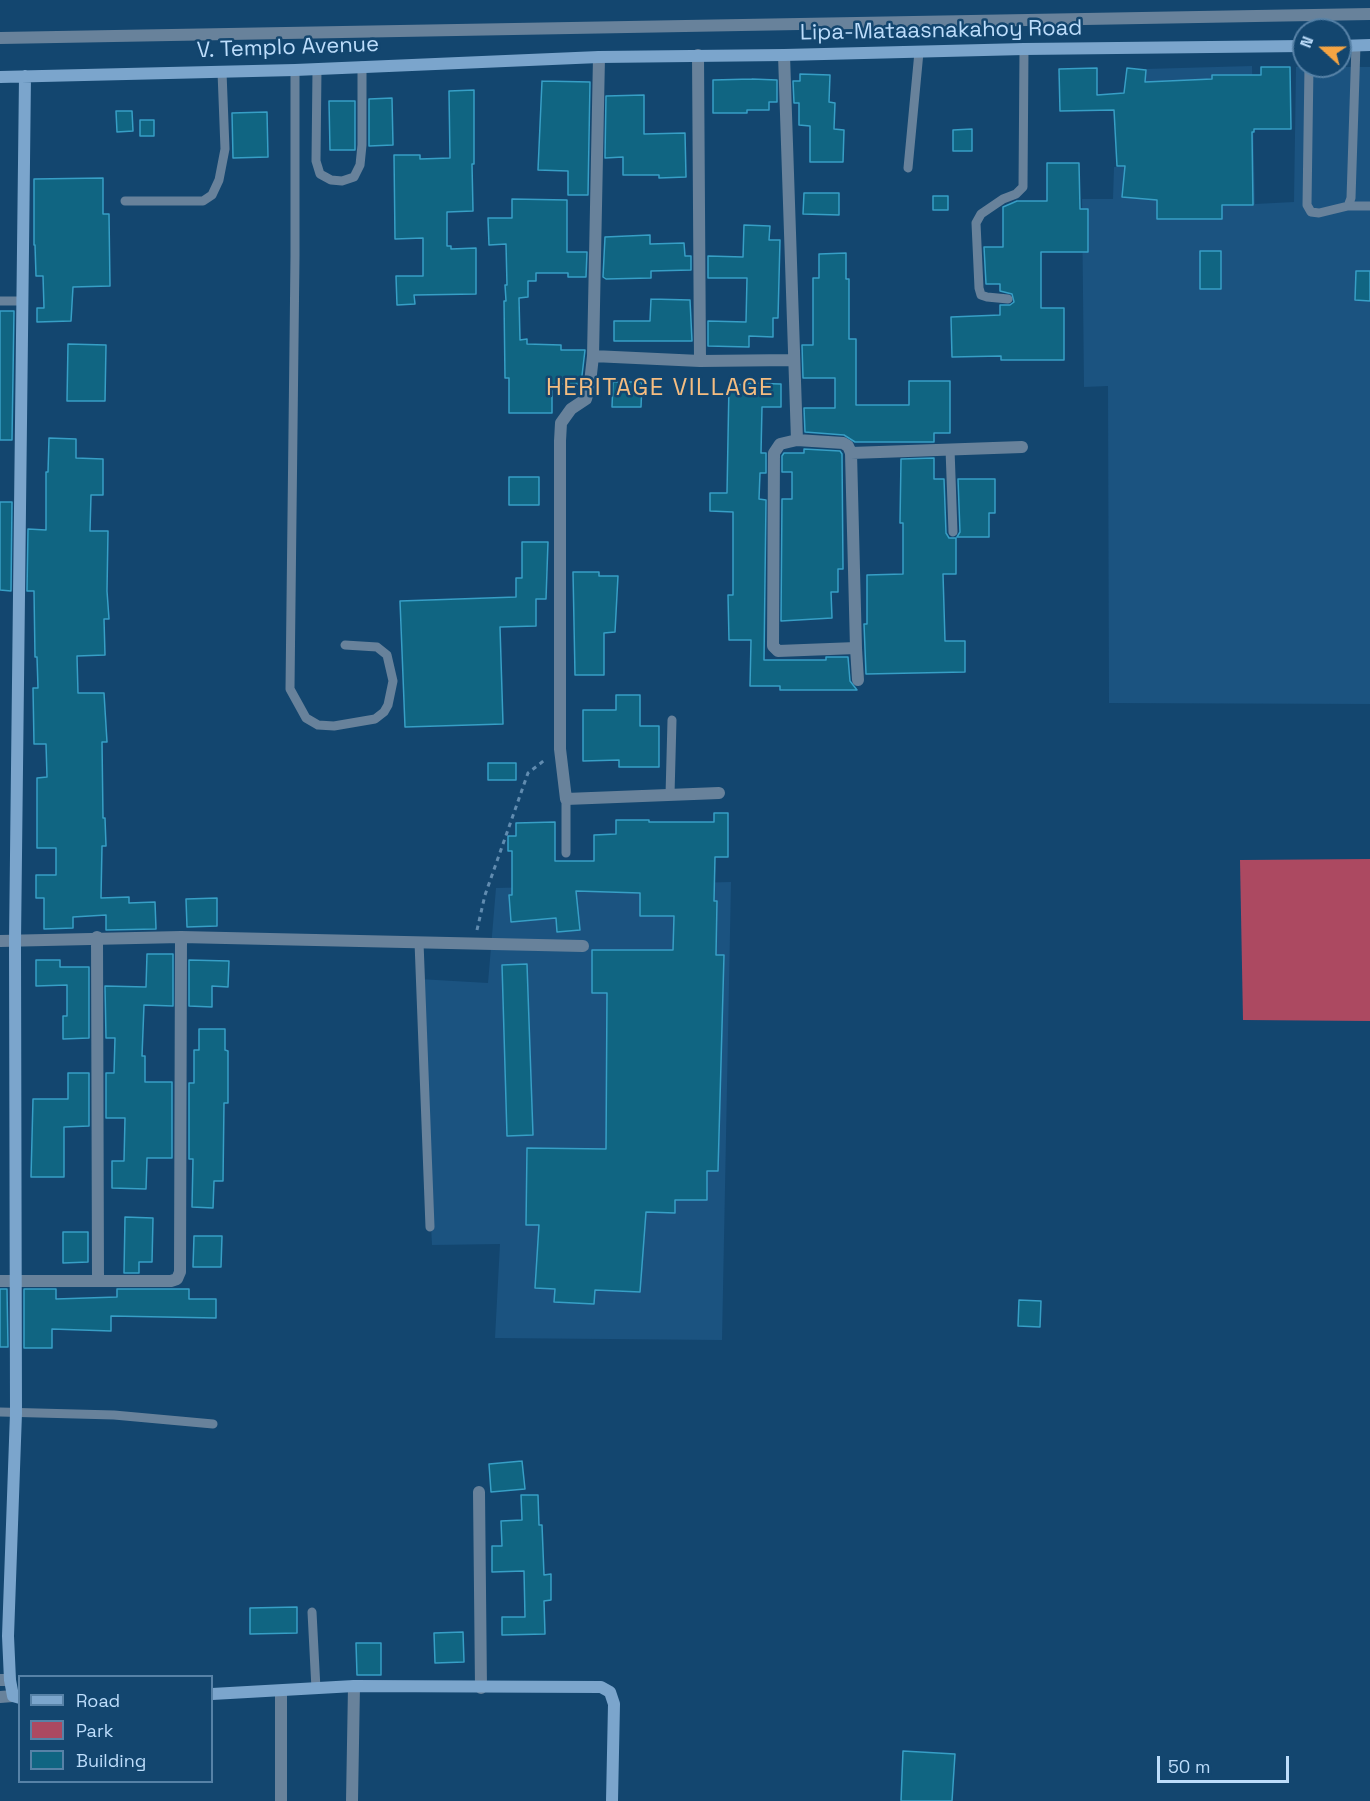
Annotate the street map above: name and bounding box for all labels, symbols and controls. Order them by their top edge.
street label: Lipa-Mataasnakahoy Road [800,15,1082,47]
north arrow [1292,18,1352,78]
street label: V. Templo Avenue [196,32,380,64]
text: N [1295,33,1318,51]
district label: HERITAGE VILLAGE [546,374,774,402]
legend [18,1675,213,1783]
text: Road [76,1689,120,1712]
text: Park [76,1719,113,1742]
scale bar [1160,1744,1292,1782]
text: Building [76,1749,146,1772]
text: 50 m [1168,1755,1210,1778]

